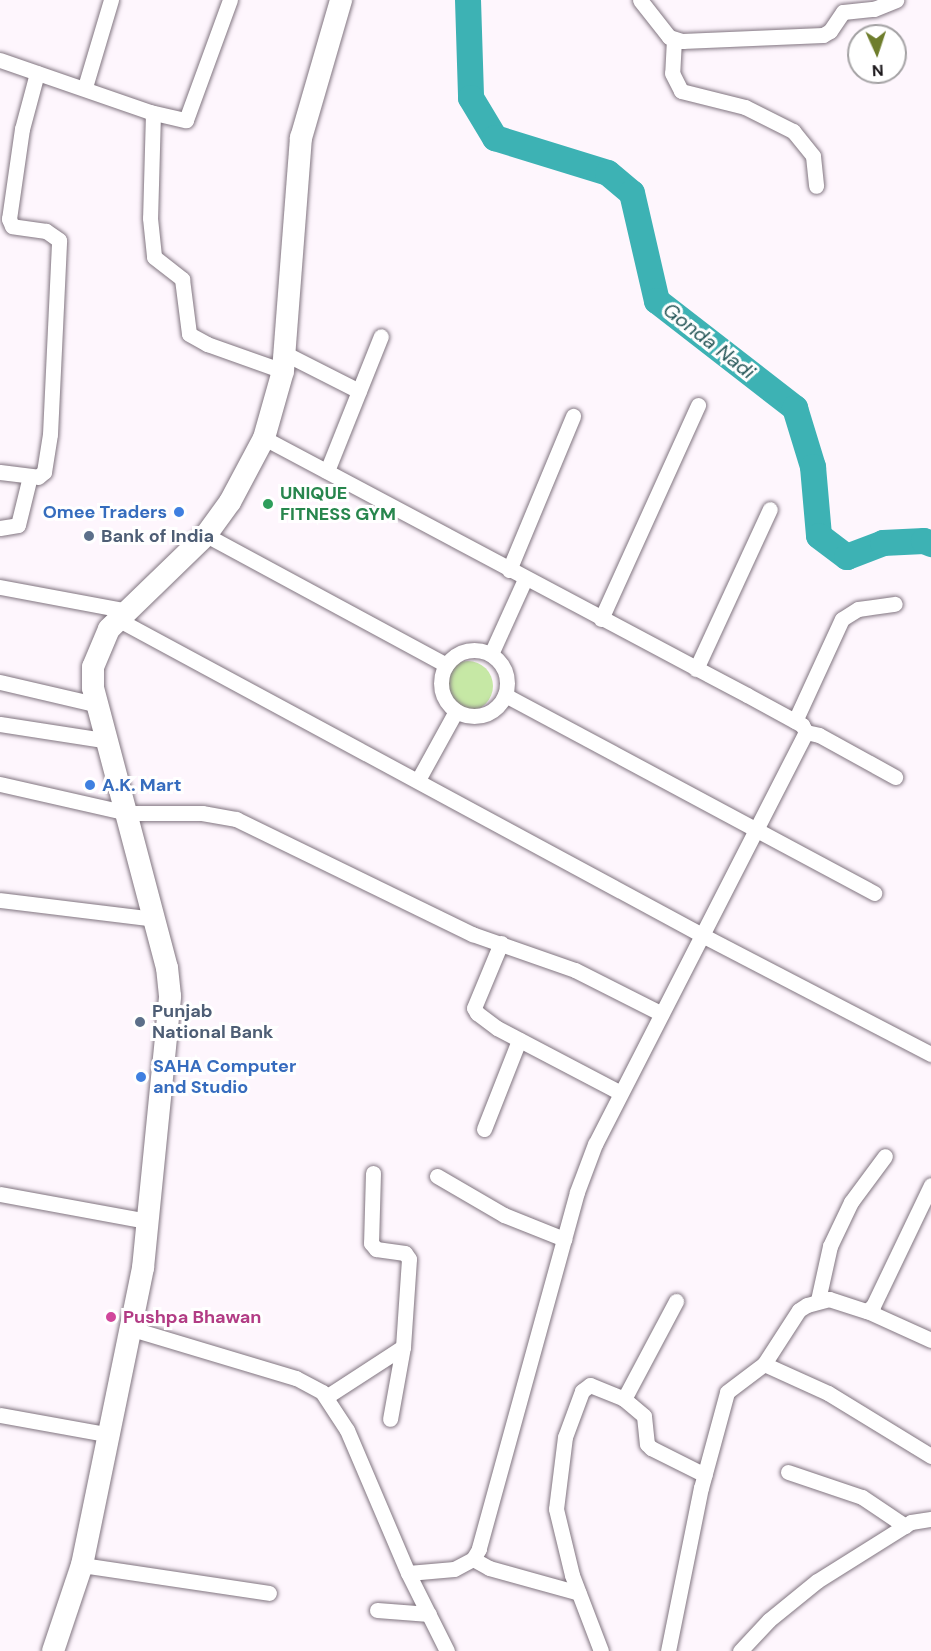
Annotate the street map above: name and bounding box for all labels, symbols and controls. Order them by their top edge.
north arrow [847,24,907,84]
text: N [871,60,884,81]
water label: Gonda Nadi [658,298,760,384]
place label: UNIQUE FITNESS GYM [280,483,396,526]
marker: UNIQUE FITNESS GYM [261,497,275,511]
place label: Omee Traders [43,501,167,523]
marker: Omee Traders [172,505,186,519]
place label: Bank of India [101,525,214,547]
marker: Bank of India [82,529,96,543]
place label: A.K. Mart [102,774,181,796]
marker: A.K. Mart [83,778,97,792]
place label: Punjab National Bank [152,1001,274,1044]
marker: Punjab National Bank [133,1015,147,1029]
place label: SAHA Computer and Studio [153,1056,296,1098]
marker: SAHA Computer and Studio [134,1070,148,1084]
place label: Pushpa Bhawan [123,1306,261,1328]
marker: Pushpa Bhawan [104,1310,118,1324]

